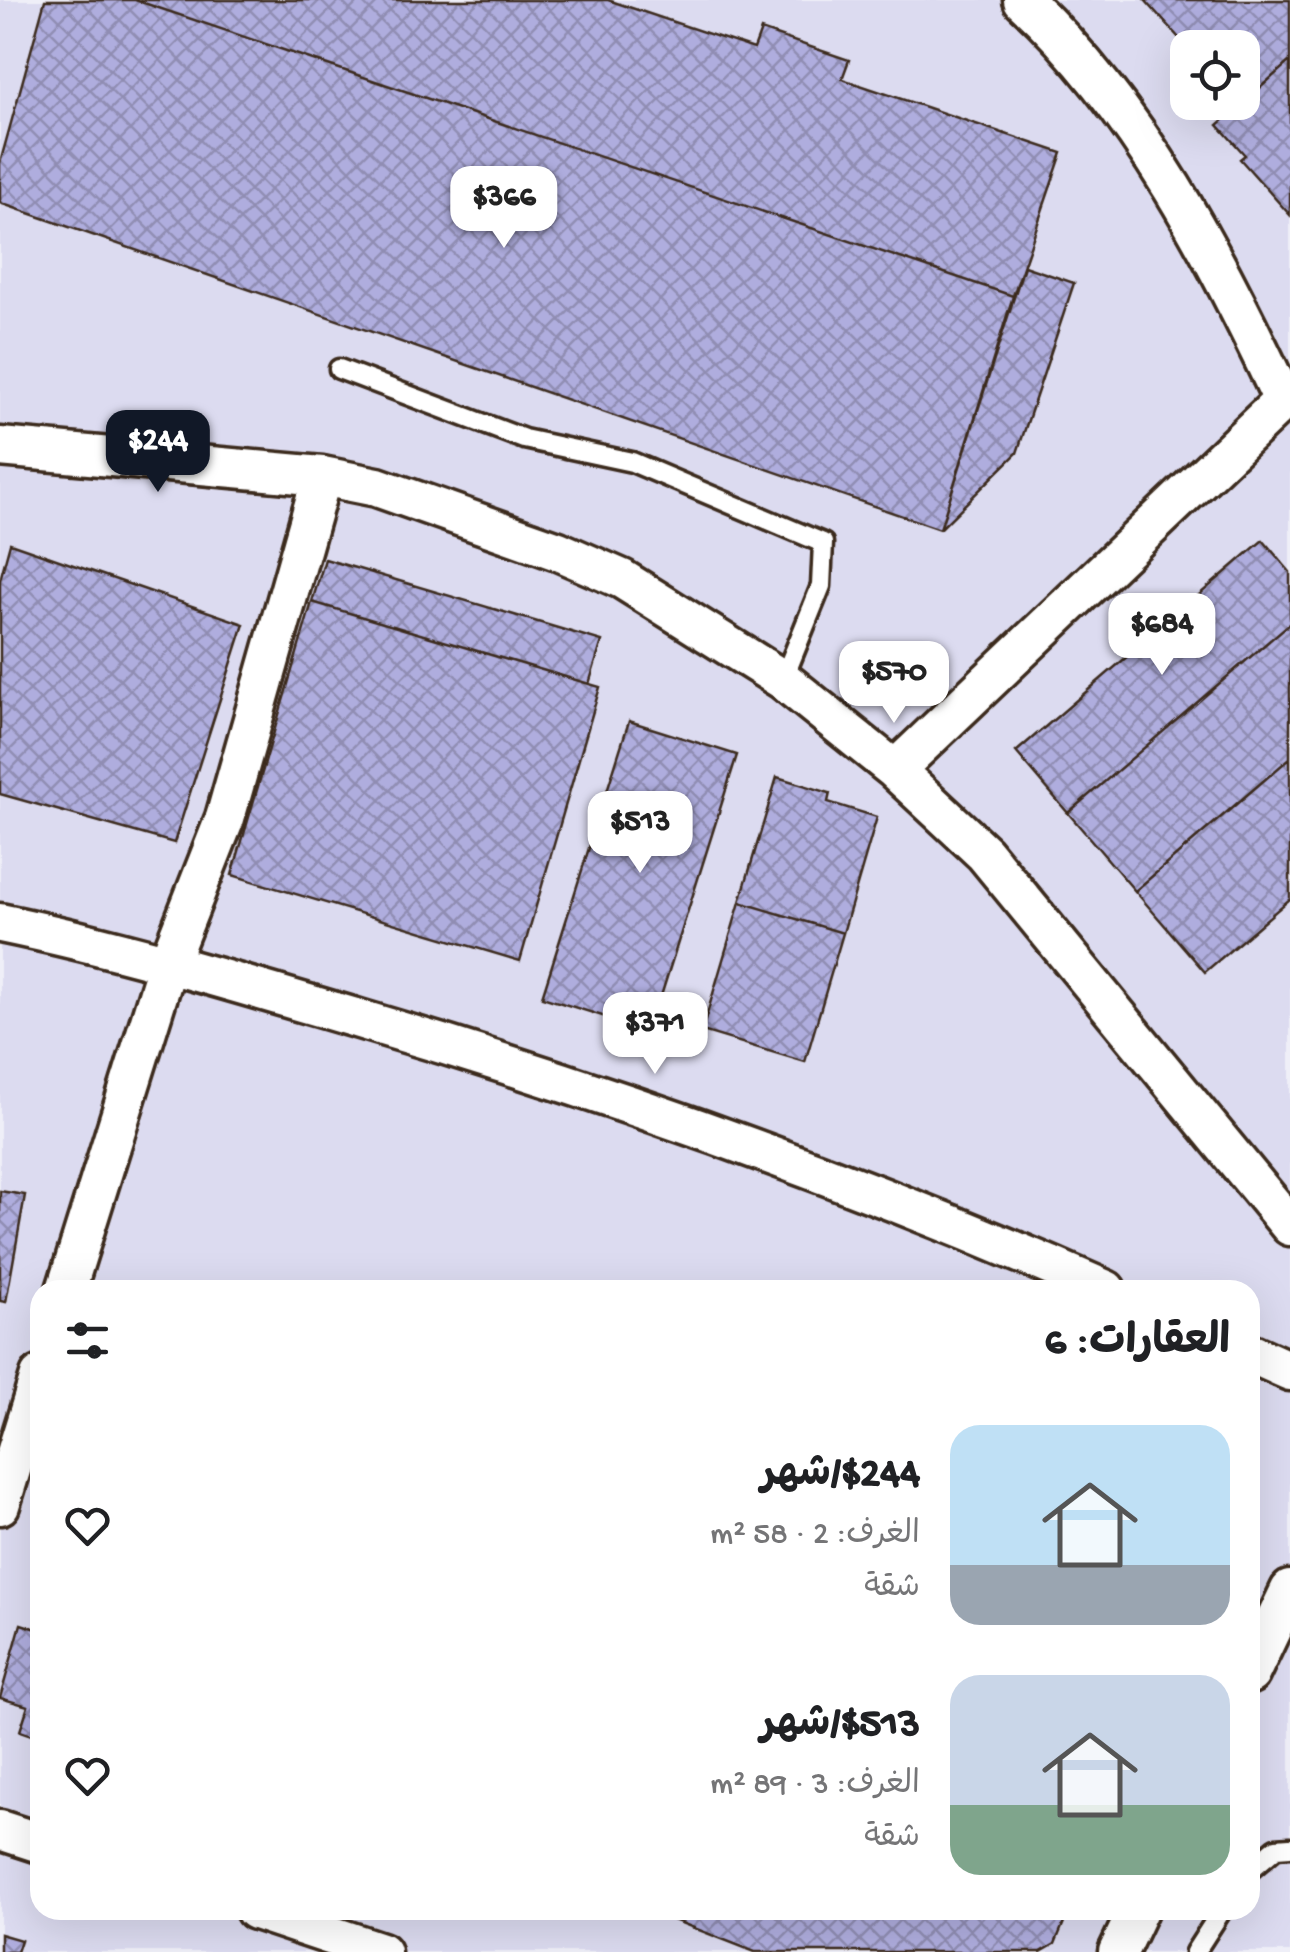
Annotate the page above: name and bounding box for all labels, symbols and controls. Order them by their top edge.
map controls [1170,30,1260,120]
button: locate [1170,30,1260,120]
pin: $366 [445,166,563,251]
text: $366 [472,179,536,217]
pin: $244 [99,410,217,495]
text: $244 [128,423,188,461]
pin: $684 [1103,593,1221,678]
text: $684 [1130,606,1194,644]
pin: $570 [835,641,953,726]
text: $570 [861,654,927,692]
pin: $513 [581,791,699,876]
text: $513 [610,804,670,842]
pin: $371 [596,992,714,1077]
text: $371 [625,1005,685,1043]
icon: filters [60,1313,115,1368]
text: العقارات: 6 [1045,1320,1230,1369]
text: $244/شهر [761,1452,920,1501]
icon: home [1030,1465,1150,1585]
icon: heart [60,1498,115,1553]
text: الغرف: 2 · 58 m² [710,1517,920,1555]
text: شقة [864,1570,920,1608]
text: $513/شهر [760,1702,920,1751]
icon: home [1030,1715,1150,1835]
icon: heart [60,1748,115,1803]
text: الغرف: 3 · 89 m² [710,1767,920,1805]
text: شقة [864,1820,920,1858]

